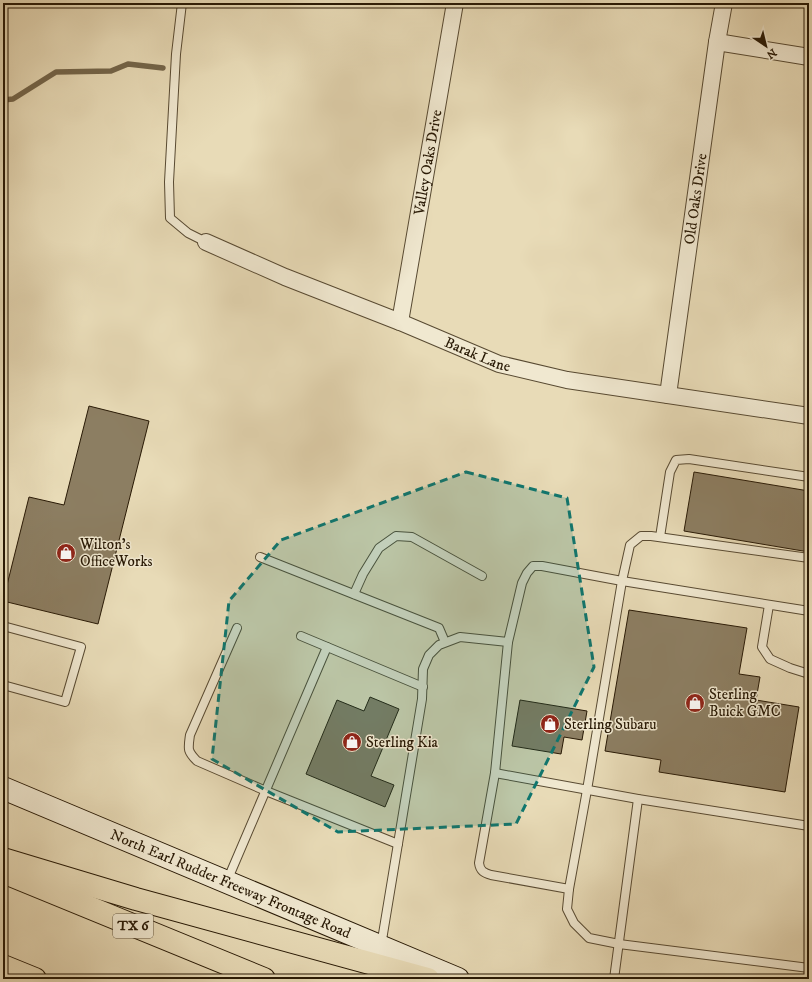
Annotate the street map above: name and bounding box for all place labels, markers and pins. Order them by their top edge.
place label: Wilton's OfficeWorks [79,535,153,571]
shop icon: Wilton's OfficeWorks [55,542,77,564]
place label: Sterling Buick GMC [709,685,781,721]
shop icon: Sterling Buick GMC [684,692,706,714]
shop icon: Sterling Subaru [539,713,561,735]
place label: Sterling Subaru [564,715,656,734]
shop icon: Sterling Kia [341,731,363,753]
place label: Sterling Kia [366,733,439,752]

